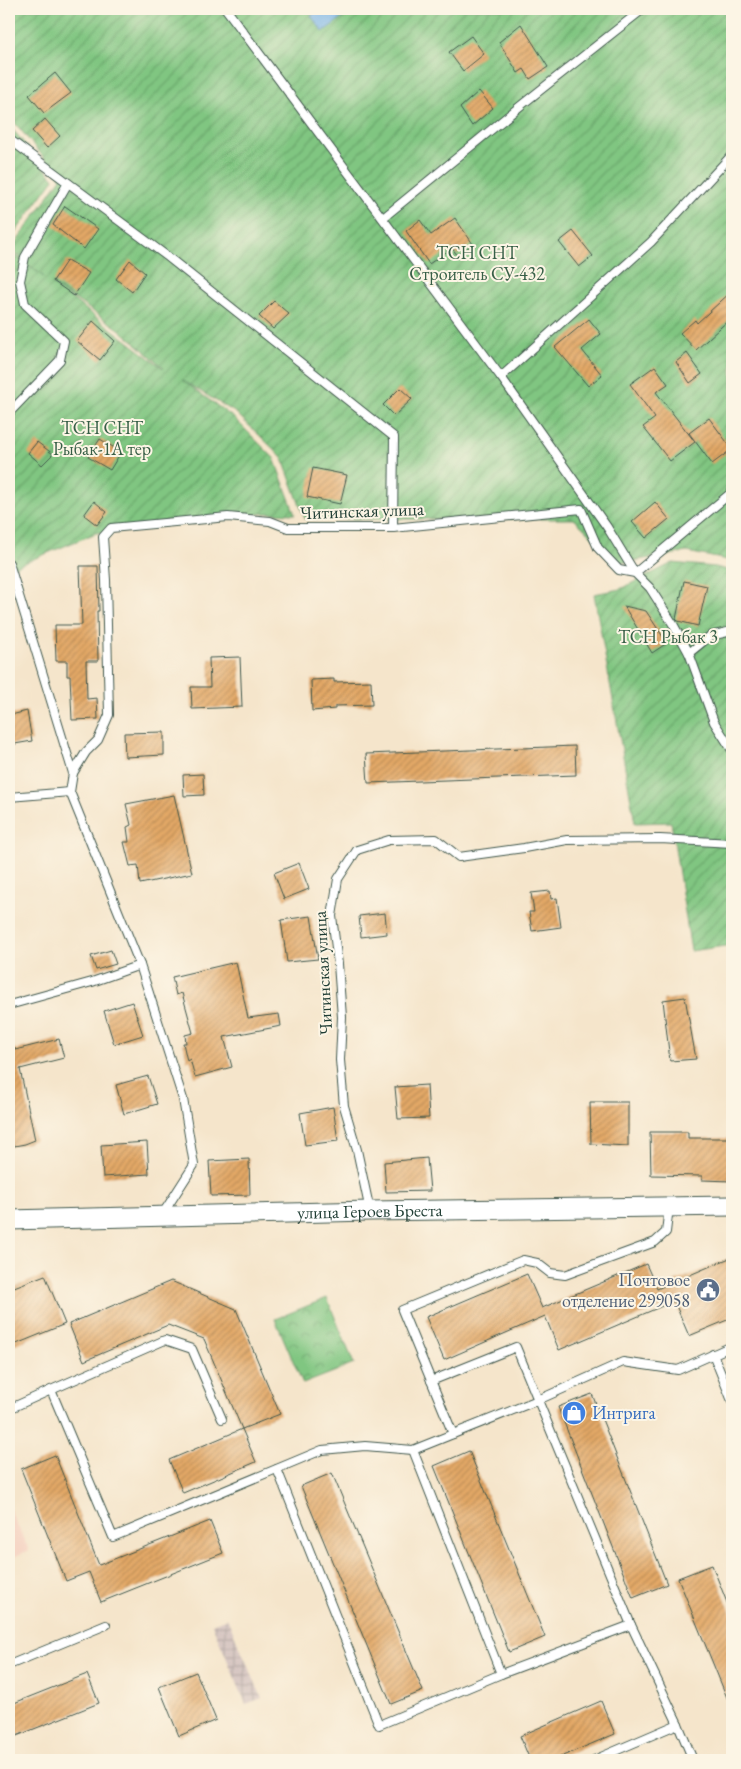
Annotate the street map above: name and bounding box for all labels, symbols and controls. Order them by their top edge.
park label: ТСН СНТ Строитель СУ-432 [409,241,545,285]
park label: ТСН СНТ Рыбак-1А тер [53,416,151,460]
street label: Читинская улица [300,497,425,524]
park label: ТСН Рыбак 3 [618,625,718,648]
street label: Читинская улица [308,910,337,1036]
street label: улица Героев Бреста [297,1198,444,1224]
place label: Почтовое отделение 299058 [562,1268,690,1312]
public building icon: Почтовое отделение 299058 [695,1277,721,1303]
shop icon: Интрига [561,1400,587,1426]
place label: Интрига [592,1401,656,1424]

